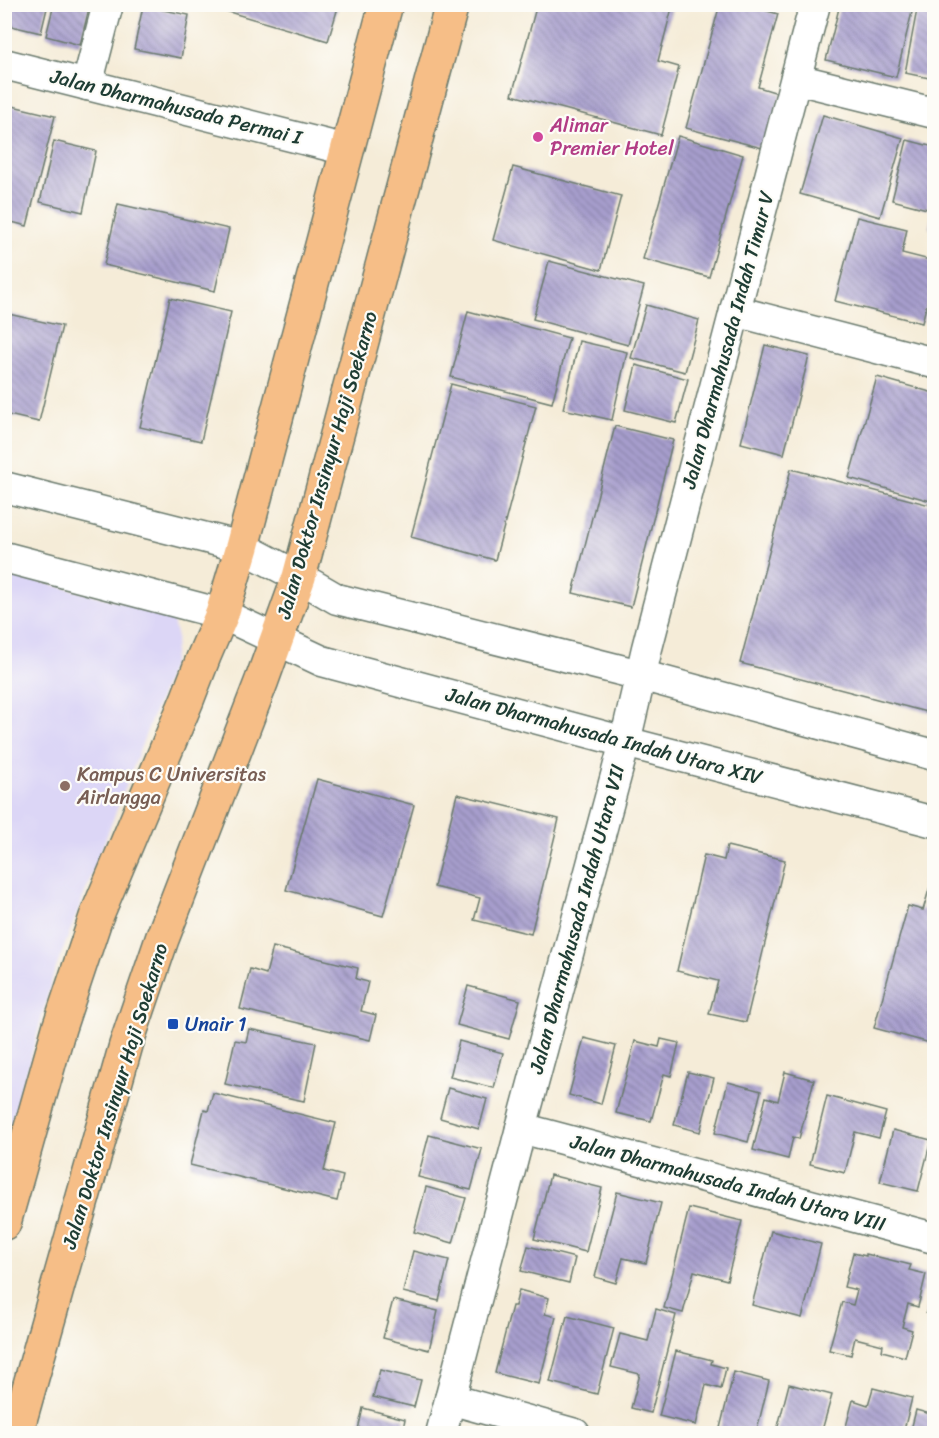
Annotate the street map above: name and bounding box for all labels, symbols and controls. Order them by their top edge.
street label: Jalan Dharmahusada Permai I [46,59,306,155]
place label: Alimar Premier Hotel [549,108,675,166]
marker: Alimar Premier Hotel [531,130,545,144]
street label: Jalan Dharmahusada Indah Timur V [671,186,785,494]
street label: Jalan Doktor Insinyur Haji Soekarno [266,307,388,624]
street label: Jalan Dharmahusada Indah Utara XIV [441,677,767,795]
place label: Kampus C Universitas Airlangga [76,757,267,815]
street label: Jalan Dharmahusada Indah Utara VII [519,760,635,1079]
marker: Kampus C Universitas Airlangga [58,779,72,793]
street label: Jalan Doktor Insinyur Haji Soekarno [51,939,178,1254]
place label: Unair 1 [185,1007,247,1042]
marker: Unair 1 [166,1017,180,1031]
street label: Jalan Dharmahusada Indah Utara VIII [565,1124,890,1242]

